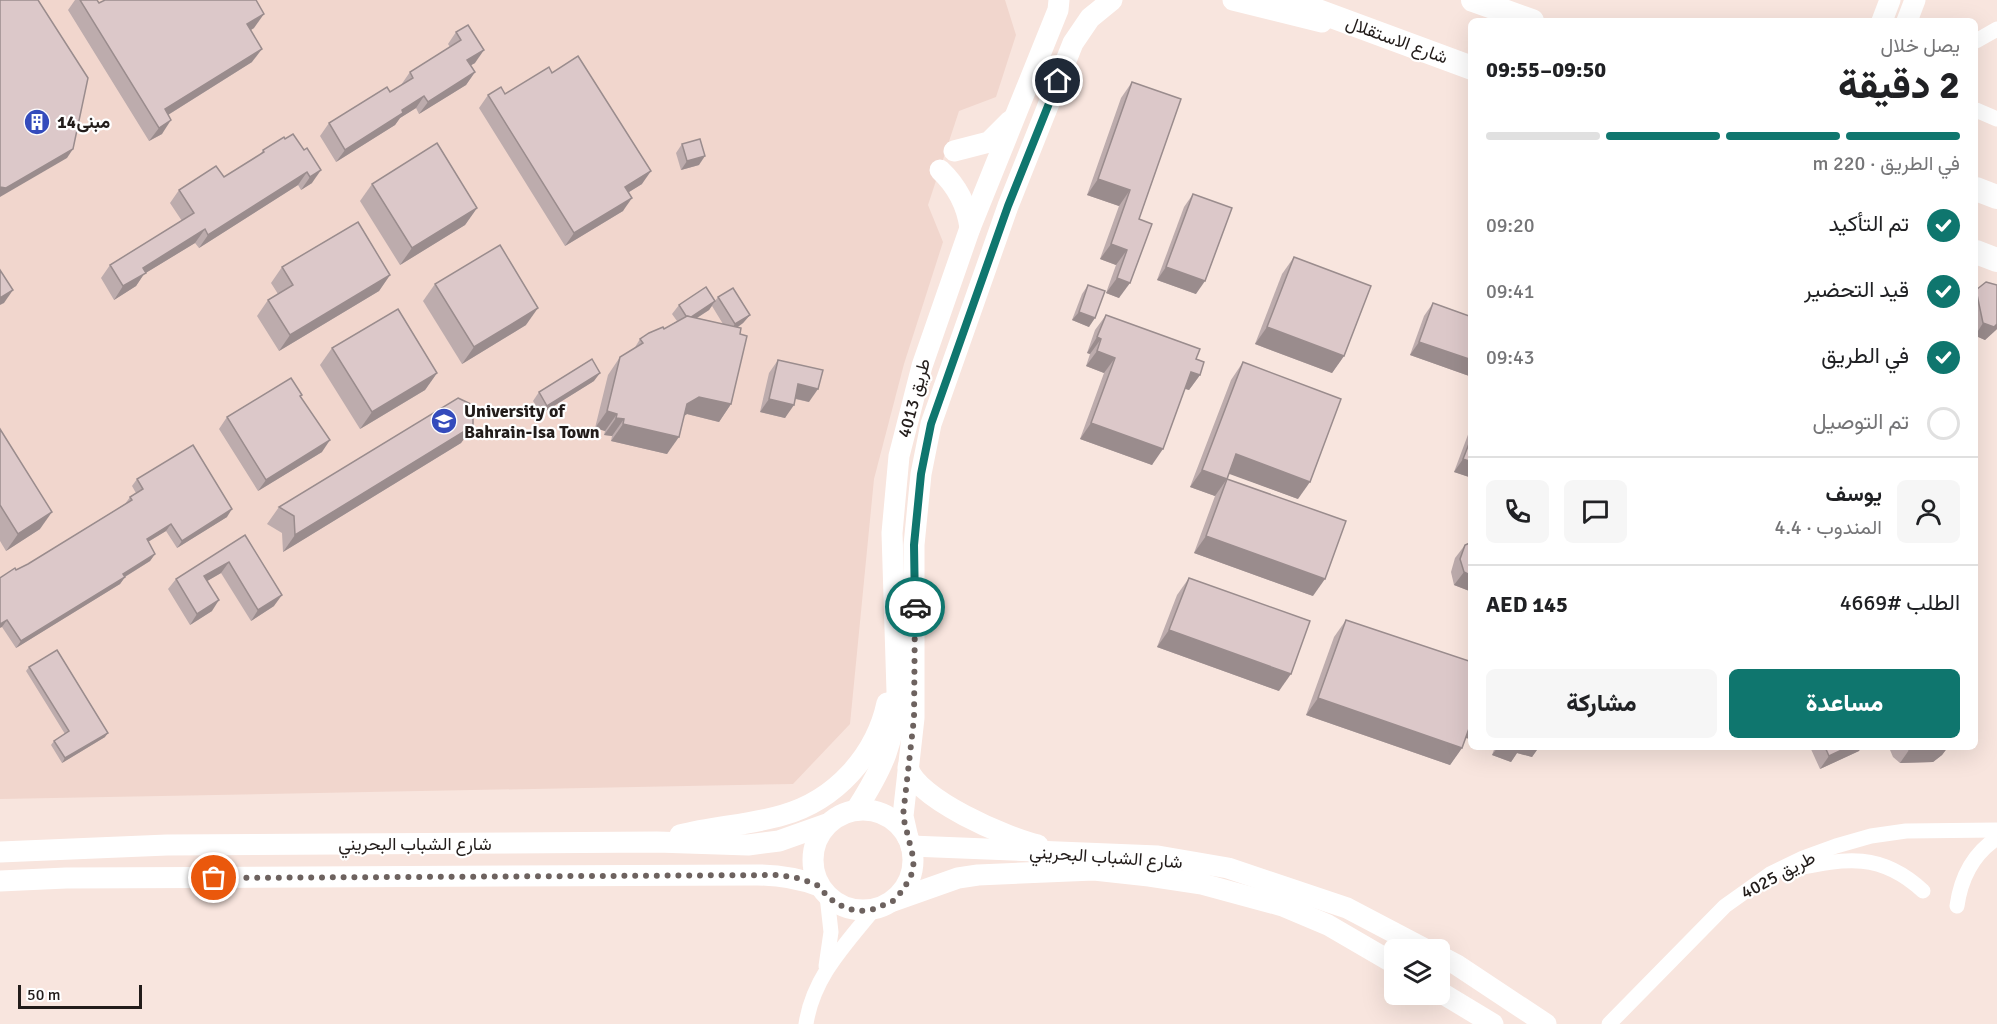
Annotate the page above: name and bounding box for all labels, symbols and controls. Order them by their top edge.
street label: شارع الاستقلال [1343,11,1451,70]
text: يصل خلال [1881,33,1960,58]
pin [1032,55,1083,106]
text: 09:50–09:55 [1486,56,1606,83]
text: 2 دقيقة [1838,61,1960,109]
icon: home [1041,64,1074,97]
building icon: مبنى14 [22,107,52,137]
place label: مبنى14 [57,111,111,133]
text: في الطريق · 220 m [1813,151,1960,176]
icon: check [1927,209,1960,242]
text: تم التأكيد [1828,210,1909,237]
text: 09:20 [1486,213,1535,238]
icon: check [1927,275,1960,308]
text: قيد التحضير [1804,276,1909,303]
text: 09:41 [1486,279,1535,304]
icon: check [1927,341,1960,374]
text: في الطريق [1821,342,1909,369]
text: 09:43 [1486,345,1535,370]
street label: طريق 4013 [893,356,935,440]
place label: University of Bahrain-Isa Town [464,400,600,443]
school or university icon: University of Bahrain-Isa Town [429,406,459,436]
text: تم التوصيل [1812,408,1909,435]
button: phone [1486,480,1549,543]
button: chat [1564,480,1627,543]
text: يوسف [1826,480,1882,507]
button: person [1897,480,1960,543]
text: المندوب · 4.4 [1775,515,1882,540]
courier [885,577,945,637]
text: الطلب #4669 [1840,589,1960,616]
icon: car [899,591,932,624]
text: AED 145 [1486,591,1568,618]
button: مشاركة [1486,669,1717,738]
button: مساعدة [1729,669,1960,738]
street label: شارع الشباب البحريني [338,833,492,859]
street label: شارع الشباب البحريني [1028,841,1183,877]
street label: طريق 4025 [1737,846,1819,904]
pin [188,852,239,903]
icon: bag [197,861,230,894]
map controls [1384,939,1450,1005]
button: layers [1384,939,1450,1005]
scale bar [18,982,142,1010]
text: 50 m [27,985,61,1005]

